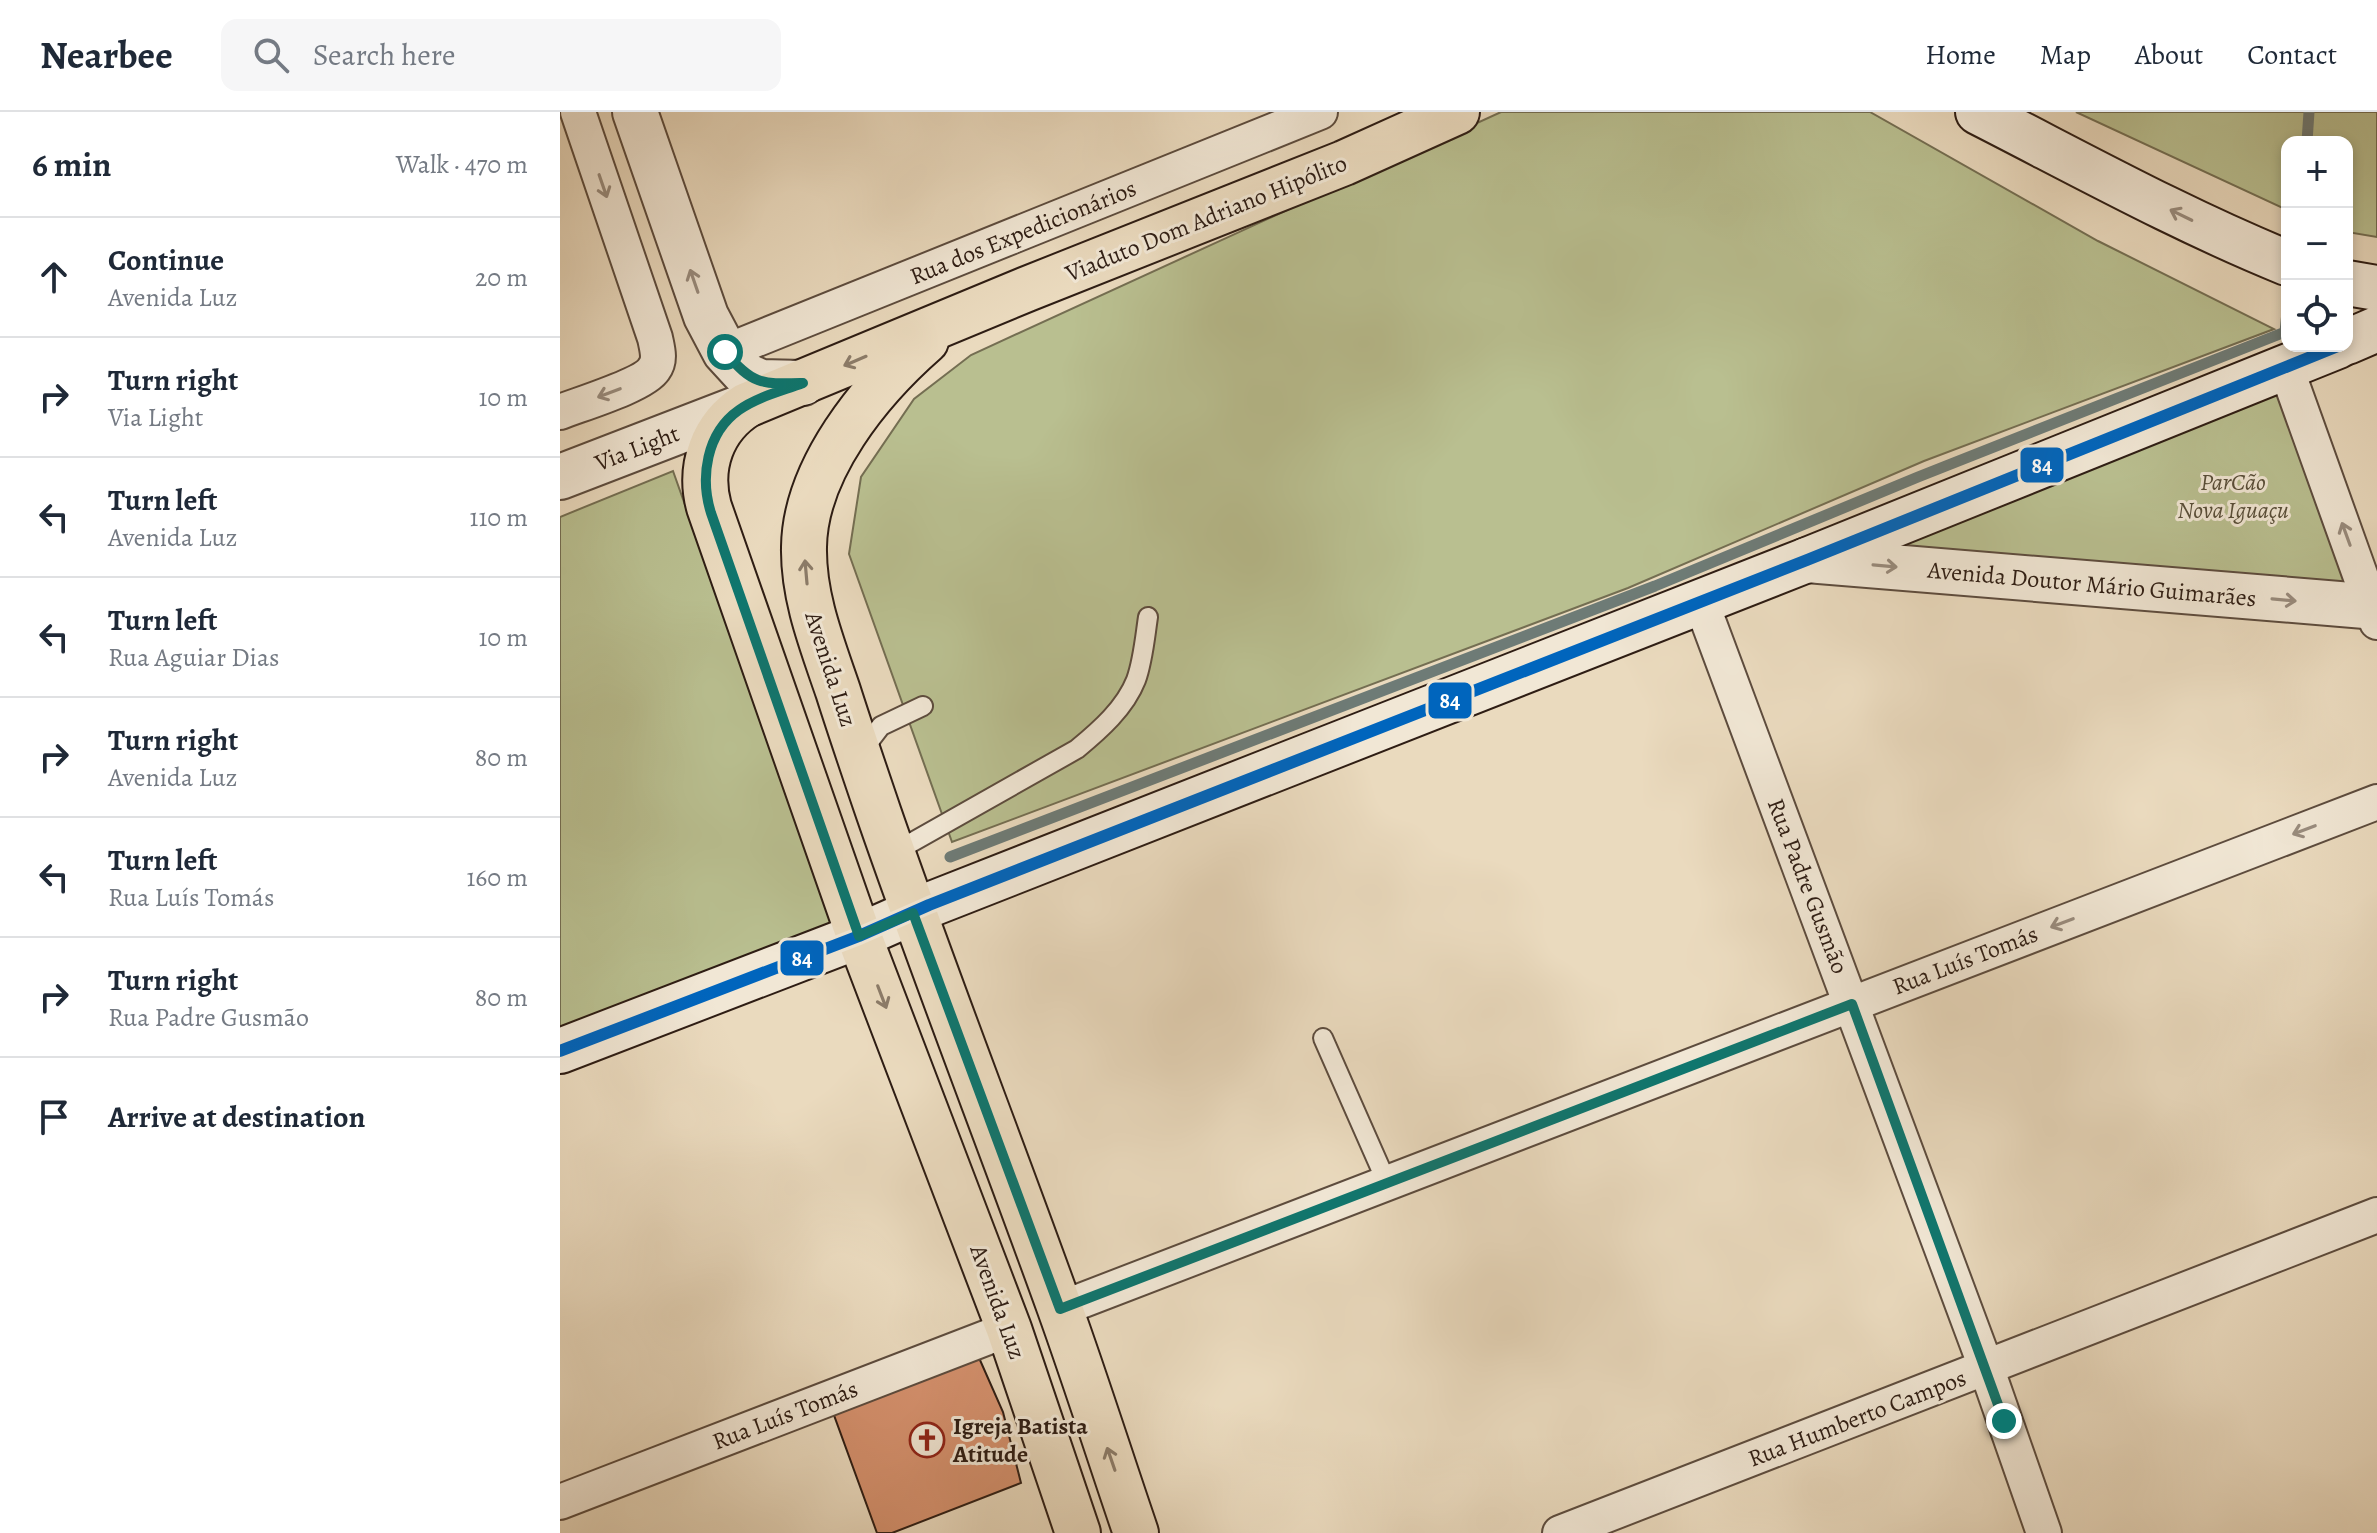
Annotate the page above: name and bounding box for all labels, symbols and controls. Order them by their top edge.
search box [221,19,781,91]
text: Nearbee [40,29,173,81]
icon: search [249,33,293,77]
text: Search here [313,35,455,75]
text: Home [1925,36,1996,74]
text: Map [2040,36,2091,74]
text: About [2135,36,2203,74]
text: Contact [2247,36,2337,74]
map controls [2281,136,2353,352]
button: + [2281,136,2353,208]
text: 6 min [32,141,111,188]
text: Walk · 470 m [396,147,528,182]
street label: Viaduto Dom Adriano Hipólito [1060,147,1352,290]
street label: Rua dos Expedicionários [905,172,1141,292]
one-way arrow [596,173,611,198]
one-way arrow [2170,207,2194,222]
button: − [2281,208,2353,280]
text: Continue [108,240,224,280]
icon: ahead [32,255,76,299]
text: 20 m [475,260,528,295]
one-way arrow [686,269,701,294]
text: Avenida Luz [108,280,237,315]
button: locate [2281,280,2353,352]
route start [707,334,743,370]
one-way arrow [843,354,868,369]
text: Turn right [108,360,238,400]
icon: right [32,375,76,419]
text: 10 m [478,380,528,415]
one-way arrow [598,387,622,401]
text: Via Light [108,400,203,435]
street label: Via Light [589,417,684,479]
line badge: 84 [2019,446,2065,484]
text: 84 [2032,451,2052,481]
park label: ParCão Nova Iguaçu [2177,466,2289,526]
text: Turn left [108,480,217,520]
icon: left [32,495,76,539]
text: 110 m [470,500,528,535]
text: Avenida Luz [108,520,237,555]
one-way arrow [2337,521,2352,546]
street label: Avenida Doutor Mário Guimarães [1925,554,2258,614]
one-way arrow [798,559,813,586]
one-way arrow [1871,559,1898,574]
one-way arrow [2270,592,2297,607]
text: Turn left [108,600,217,640]
street label: Avenida Luz [797,606,865,731]
icon: left [32,615,76,659]
text: 10 m [478,620,528,655]
text: Rua Aguiar Dias [108,640,279,675]
line badge: 84 [1427,681,1473,720]
text: 84 [1440,686,1460,716]
text: Turn right [108,720,238,760]
icon: right [32,735,76,779]
text: 80 m [475,740,528,775]
text: Avenida Luz [108,760,237,795]
street label: Rua Padre Gusmão [1760,794,1856,978]
one-way arrow [2292,824,2317,838]
text: Turn left [108,840,217,880]
icon: left [32,855,76,899]
text: 160 m [466,860,528,895]
text: Rua Luís Tomás [108,880,274,915]
one-way arrow [2050,917,2074,931]
street label: Rua Luís Tomás [1888,918,2042,1002]
line badge: 84 [779,939,825,977]
text: 84 [792,944,812,974]
text: Turn right [108,960,238,1000]
icon: right [32,975,76,1019]
text: 80 m [475,980,528,1015]
one-way arrow [876,984,890,1009]
text: Rua Padre Gusmão [108,1000,309,1035]
icon: arrive [32,1095,76,1139]
text: Arrive at destination [108,1097,365,1137]
street label: Avenida Luz [962,1239,1033,1364]
street label: Rua Humberto Campos [1743,1362,1971,1474]
street label: Rua Luís Tomás [708,1373,862,1457]
route end [1986,1403,2022,1439]
place label: Igreja Batista Atitude [952,1410,1088,1470]
church icon: Igreja Batista Atitude [908,1421,946,1459]
one-way arrow [1102,1447,1117,1472]

